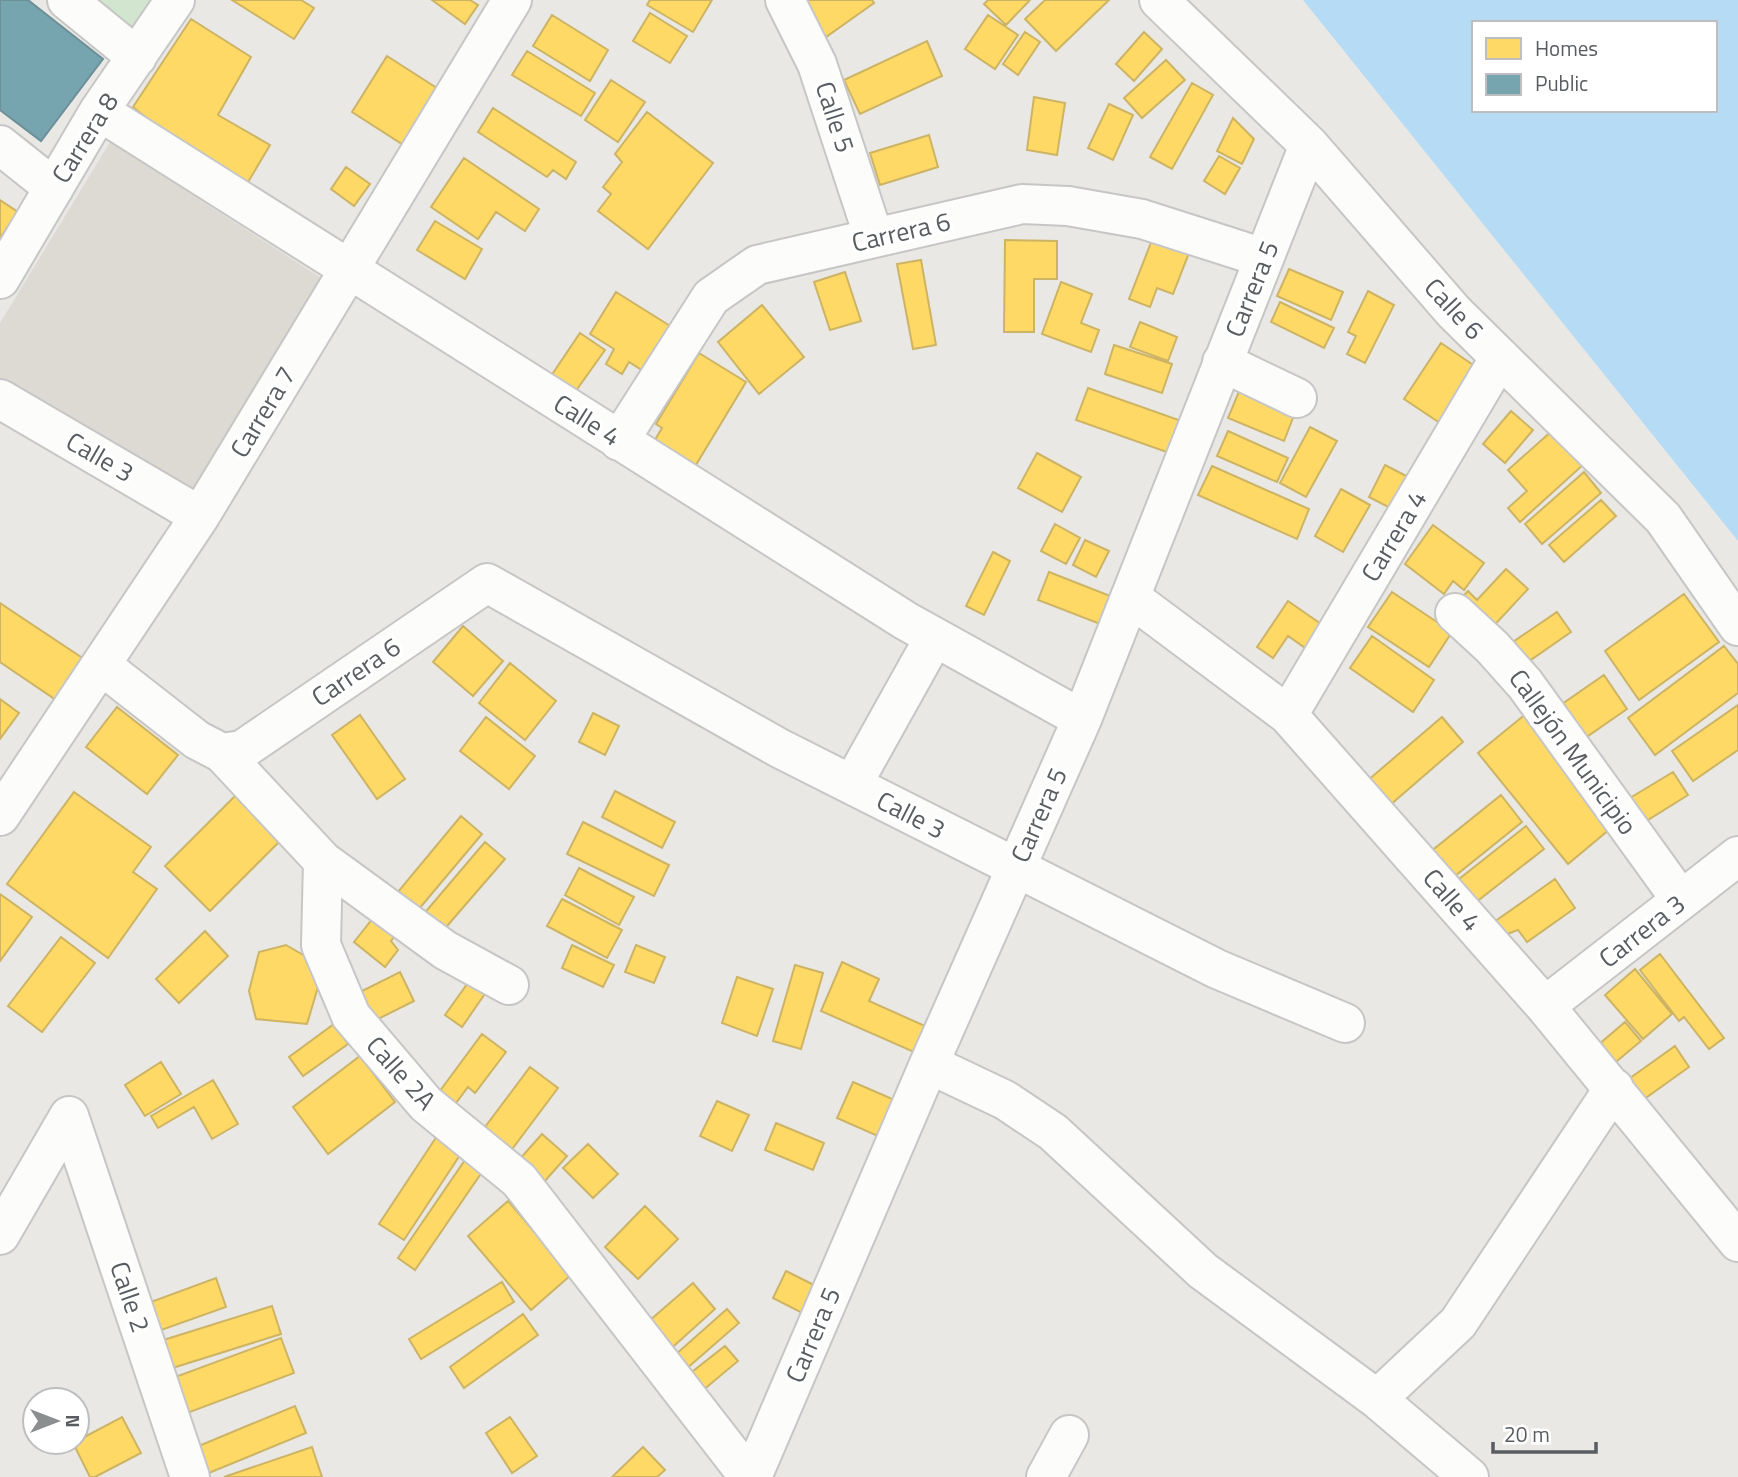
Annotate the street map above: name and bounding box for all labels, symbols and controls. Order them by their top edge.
legend [1472,21,1717,112]
text: Homes [1535,32,1598,64]
text: Public [1535,67,1588,99]
street label: Calle 5 [806,76,865,157]
street label: Carrera 8 [41,85,128,191]
street label: Carrera 6 [848,201,954,262]
street label: Carrera 5 [1215,235,1288,343]
street label: Calle 6 [1415,269,1493,349]
street label: Carrera 7 [220,359,305,465]
street label: Calle 4 [546,384,628,455]
street label: Calle 3 [59,422,141,492]
street label: Carrera 4 [1351,483,1436,589]
street label: Carrera 6 [303,627,408,716]
street label: Callejón Municipio [1500,661,1647,843]
street label: Carrera 5 [1000,761,1077,869]
street label: Calle 3 [870,781,952,848]
street label: Calle 4 [1414,859,1491,940]
street label: Carrera 3 [1590,884,1693,977]
street label: Calle 2A [357,1027,445,1118]
street label: Calle 2 [100,1256,161,1338]
street label: Carrera 5 [775,1281,850,1389]
north arrow [21,1386,91,1456]
scale bar [1493,1410,1596,1454]
text: N [59,1414,88,1428]
text: 20 m [1504,1418,1550,1450]

